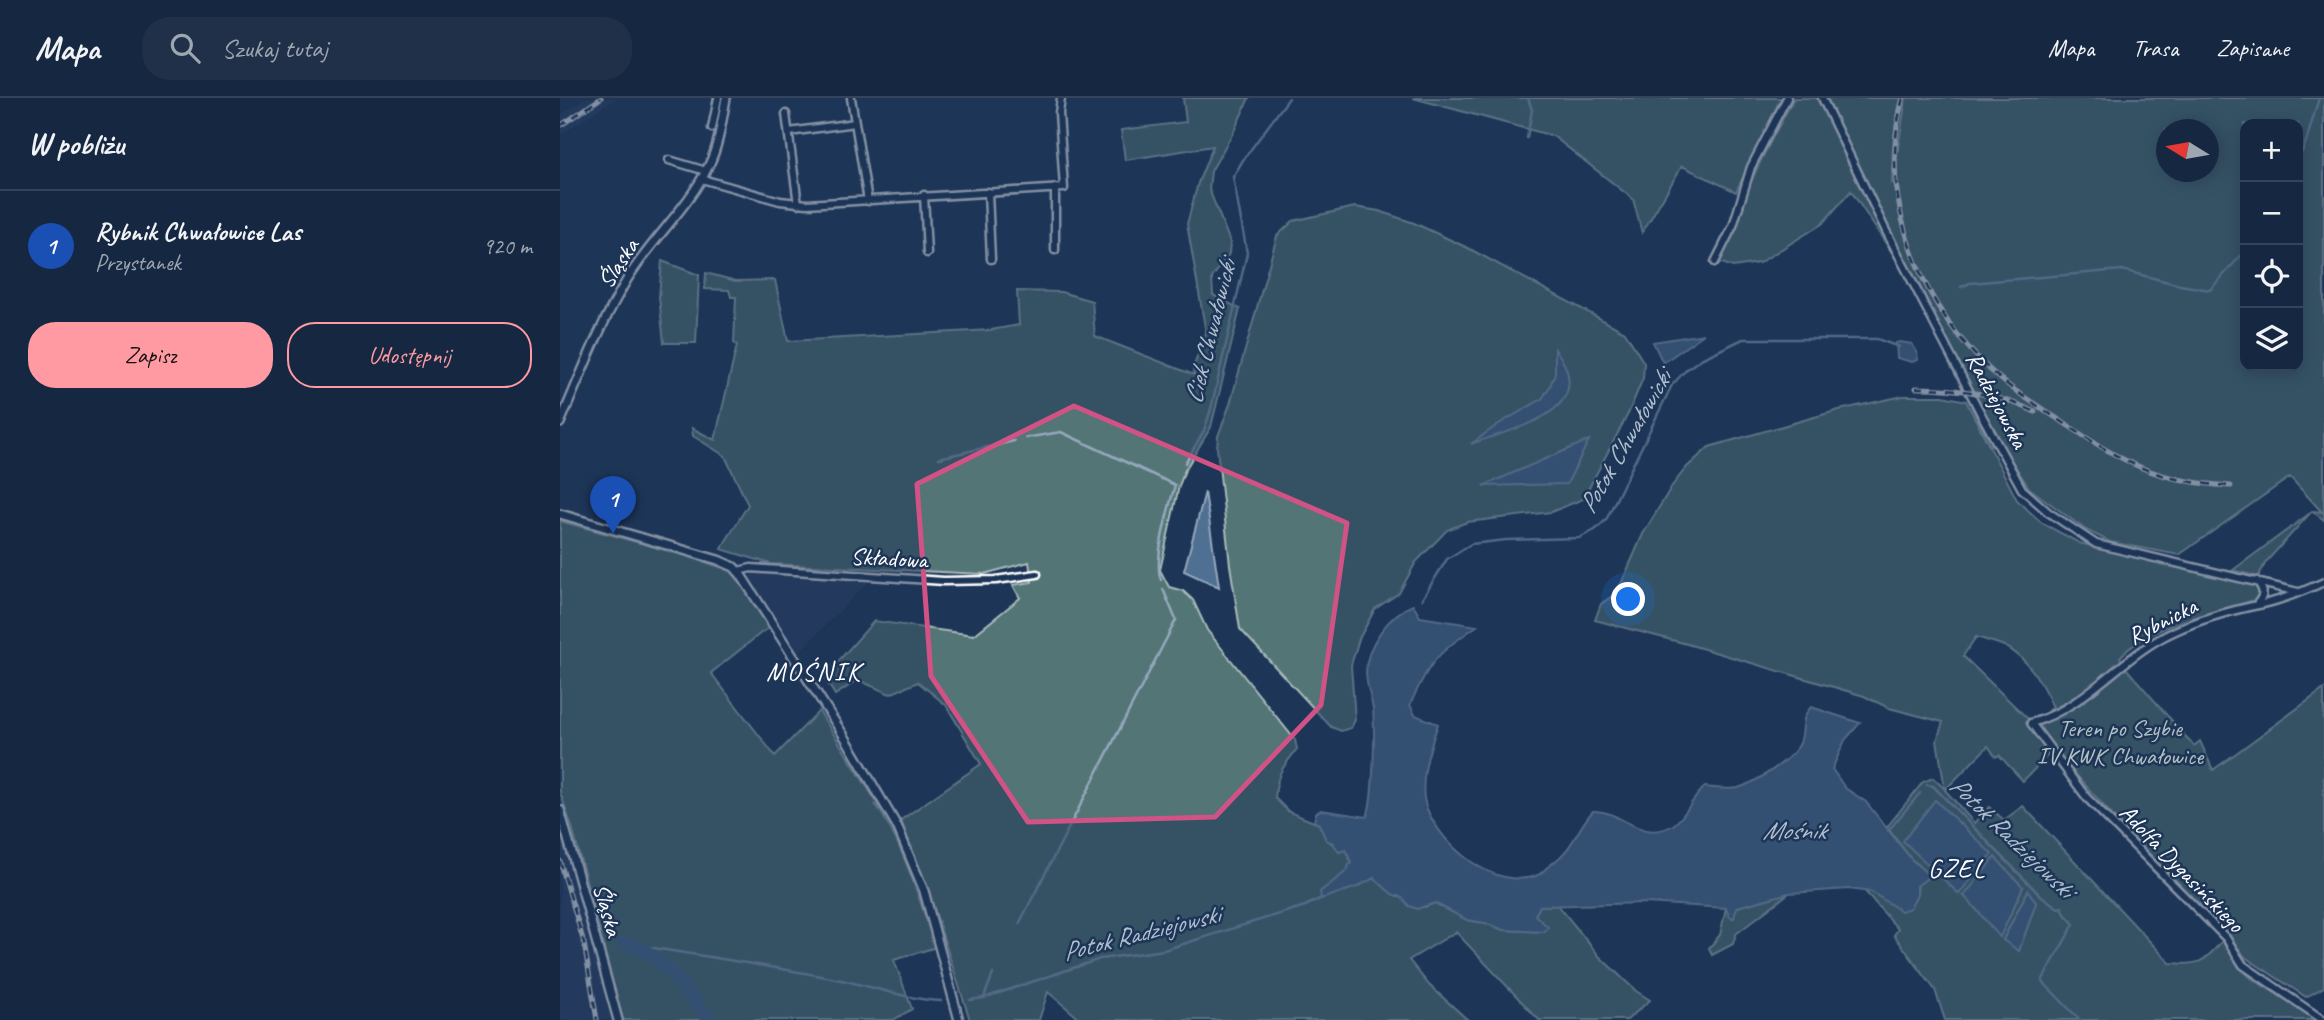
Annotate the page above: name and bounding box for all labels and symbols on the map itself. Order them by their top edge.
north arrow [2156,119,2219,182]
street label: Śląska [591,231,646,294]
water label: Ciek Chwałowicki [1176,251,1245,407]
street label: Radziejowska [1959,347,2035,454]
water label: Potok Chwałowicki [1571,360,1682,519]
pin: 1 [590,476,636,534]
street label: Składowa [850,541,930,575]
your location [1611,582,1645,616]
street label: Rybnicka [2122,590,2203,651]
district label: MOŚNIK [766,655,865,688]
park label: Teren po Szybie IV KWK Chwałowice [2037,713,2205,771]
water label: Potok Radziejowski [1943,769,2086,909]
street label: Adolfa Dygasińskiego [2113,798,2252,940]
water label: Mośnik [1763,814,1830,847]
district label: GZEL [1928,852,1986,885]
street label: Śląska [587,880,630,941]
water label: Potok Radziejowski [1059,896,1229,968]

